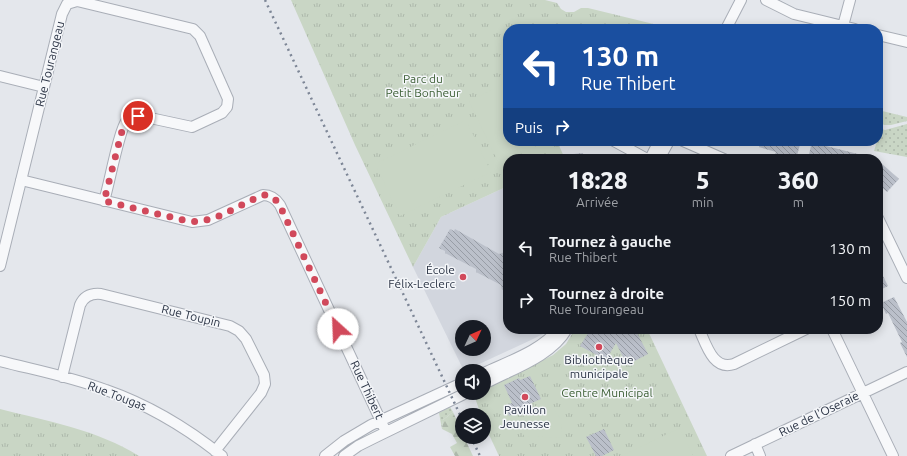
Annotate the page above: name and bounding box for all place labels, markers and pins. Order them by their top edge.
pin [121,99,155,133]
place label: École Félix-Leclerc [388,263,455,290]
marker: École Félix-Leclerc [458,272,468,282]
marker: Bibliothèque municipale [594,342,604,352]
place label: Bibliothèque municipale [564,353,634,380]
marker: Pavillon Jeunesse [520,392,530,402]
place label: Pavillon Jeunesse [500,403,550,430]

